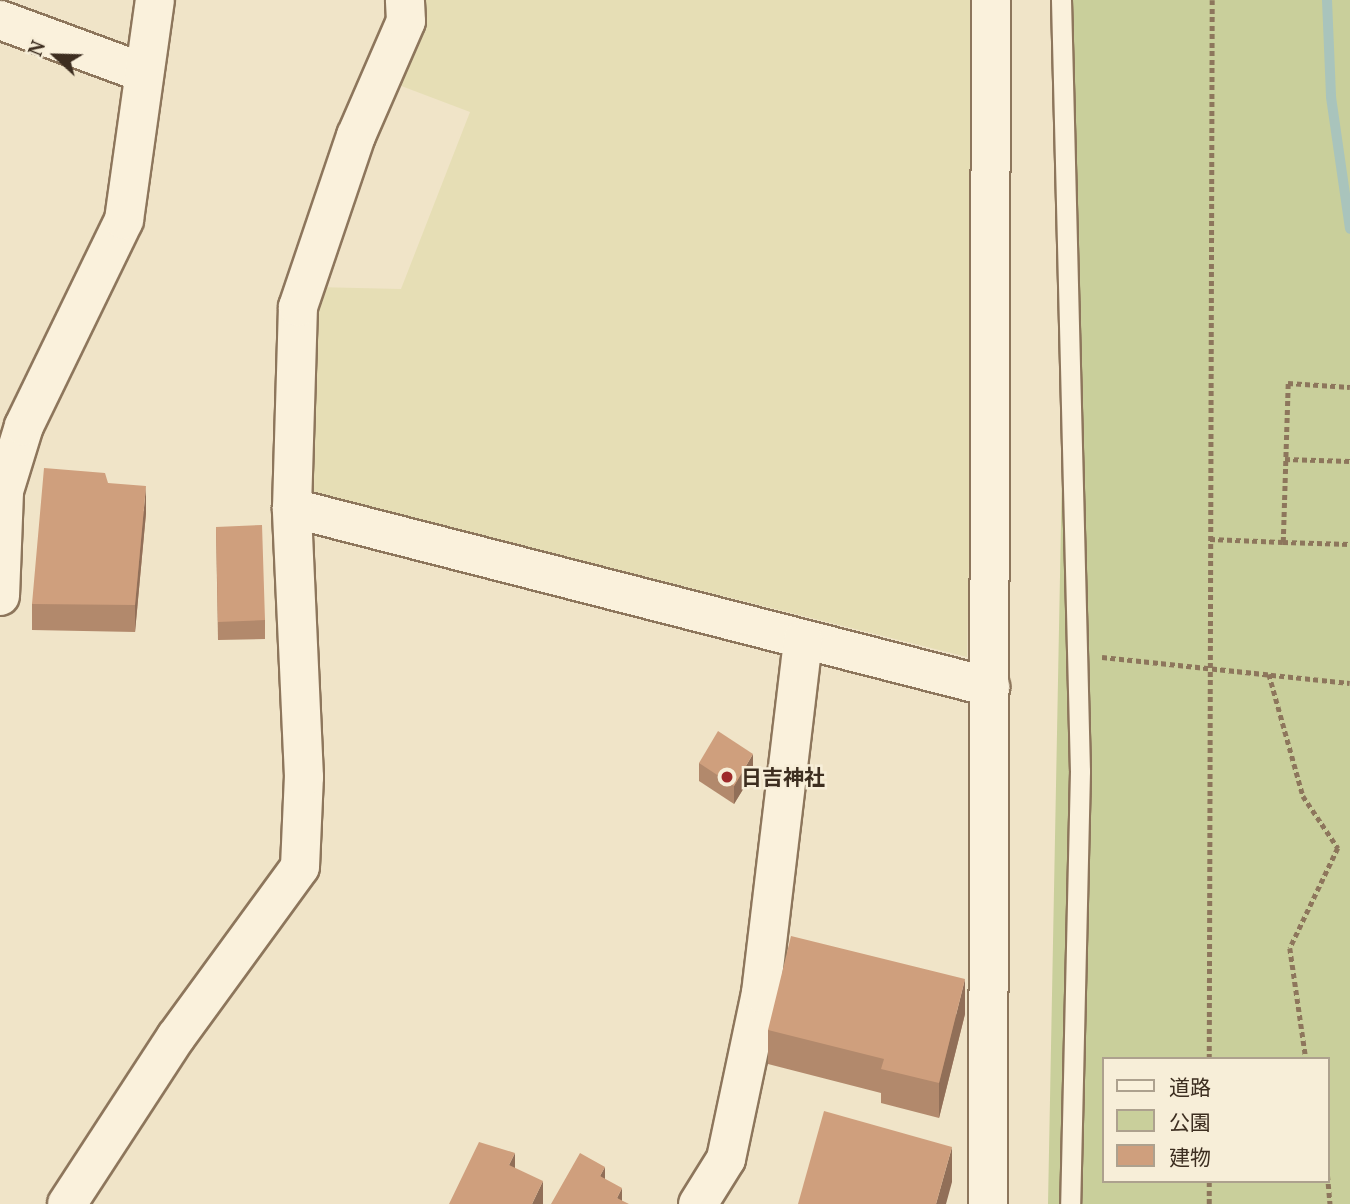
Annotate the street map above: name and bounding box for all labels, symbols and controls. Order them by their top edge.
north arrow [21,21,91,91]
text: N [22,37,50,59]
place label: 日吉神社 [741,764,825,790]
marker: 日吉神社 [719,769,735,785]
legend [1102,1057,1329,1183]
text: 道路 [1169,1073,1211,1101]
text: 公園 [1169,1108,1211,1136]
text: 建物 [1169,1143,1211,1171]

